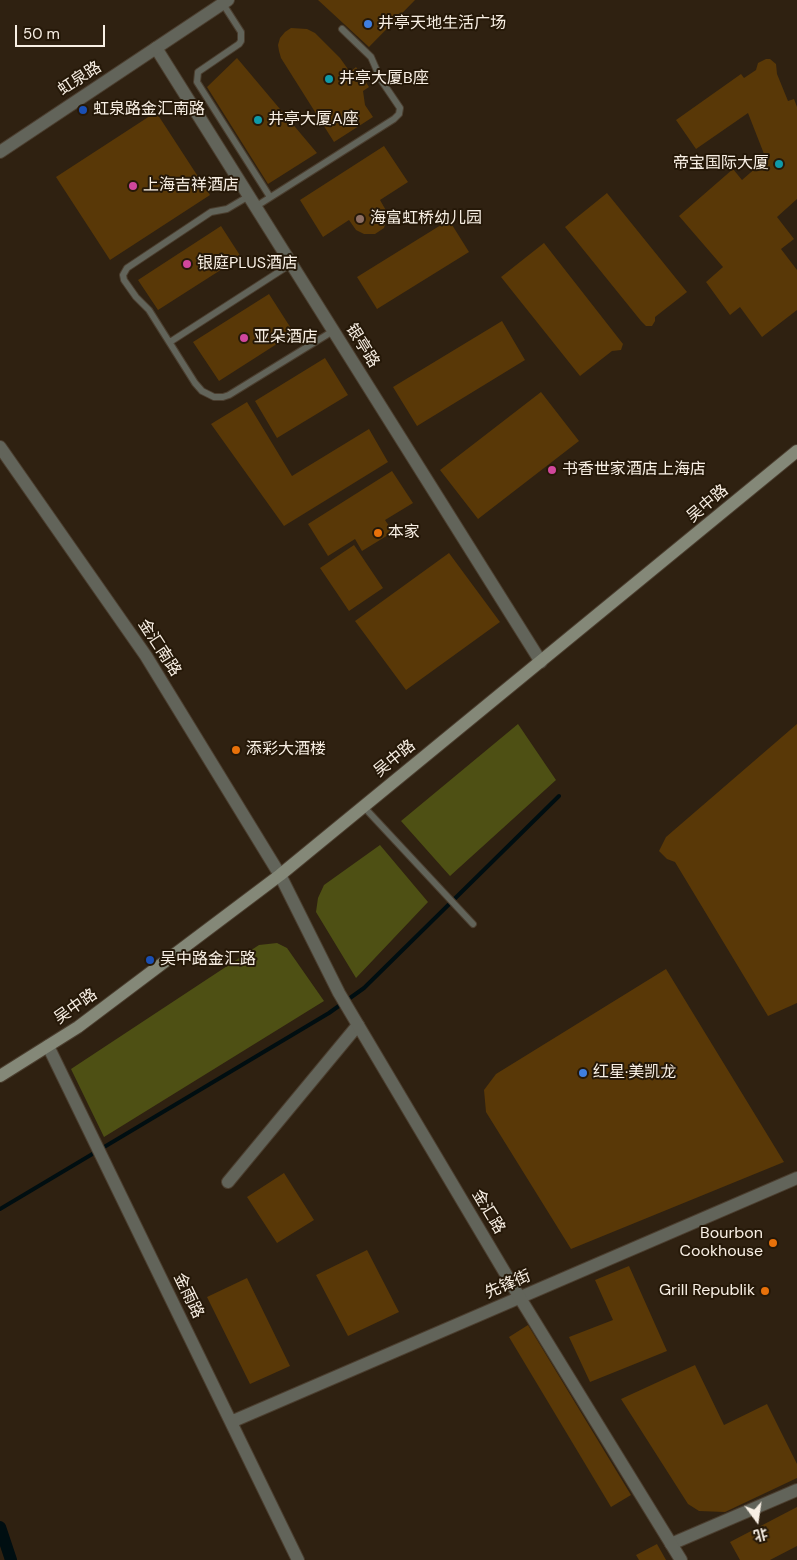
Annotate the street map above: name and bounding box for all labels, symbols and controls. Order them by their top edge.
place label: 井亭天地生活广场 [378,14,506,34]
scale bar [18,15,108,47]
marker: 井亭天地生活广场 [362,18,374,30]
text: 50 m [23,24,60,44]
street label: 虹泉路 [55,58,105,100]
place label: 井亭大厦B座 [339,69,429,89]
marker: 井亭大厦B座 [323,73,335,85]
place label: 虹泉路金汇南路 [93,100,205,120]
marker: 虹泉路金汇南路 [77,104,89,116]
place label: 井亭大厦A座 [268,110,359,130]
marker: 井亭大厦A座 [252,114,264,126]
place label: 帝宝国际大厦 [673,154,769,174]
marker: 帝宝国际大厦 [773,158,785,170]
place label: 上海吉祥酒店 [143,176,239,196]
marker: 上海吉祥酒店 [127,180,139,192]
place label: 海富虹桥幼儿园 [370,209,482,229]
marker: 海富虹桥幼儿园 [354,213,366,225]
place label: 银庭PLUS酒店 [197,254,298,274]
marker: 银庭PLUS酒店 [181,258,193,270]
street label: 银亭路 [341,321,383,371]
place label: 亚朵酒店 [254,328,318,348]
marker: 亚朵酒店 [238,332,250,344]
place label: 书香世家酒店上海店 [562,460,706,480]
marker: 书香世家酒店上海店 [546,464,558,476]
street label: 吴中路 [683,481,733,527]
place label: 本家 [388,523,420,543]
marker: 本家 [372,527,384,539]
street label: 金汇南路 [134,616,184,680]
street label: 吴中路 [370,736,420,782]
place label: 添彩大酒楼 [246,740,326,760]
marker: 添彩大酒楼 [230,744,242,756]
place label: 吴中路金汇路 [160,950,256,970]
marker: 吴中路金汇路 [144,954,156,966]
street label: 吴中路 [51,985,101,1029]
place label: 红星·美凯龙 [593,1063,676,1083]
marker: 红星·美凯龙 [577,1067,589,1079]
street label: 金汇路 [467,1186,509,1238]
place label: Bourbon Cookhouse [680,1224,763,1262]
marker: Bourbon Cookhouse [767,1237,779,1249]
street label: 先锋街 [482,1267,534,1303]
street label: 金雨路 [169,1270,207,1322]
place label: Grill Republik [659,1281,755,1301]
marker: Grill Republik [759,1285,771,1297]
north arrow [732,1495,782,1545]
text: 北 [752,1524,770,1545]

